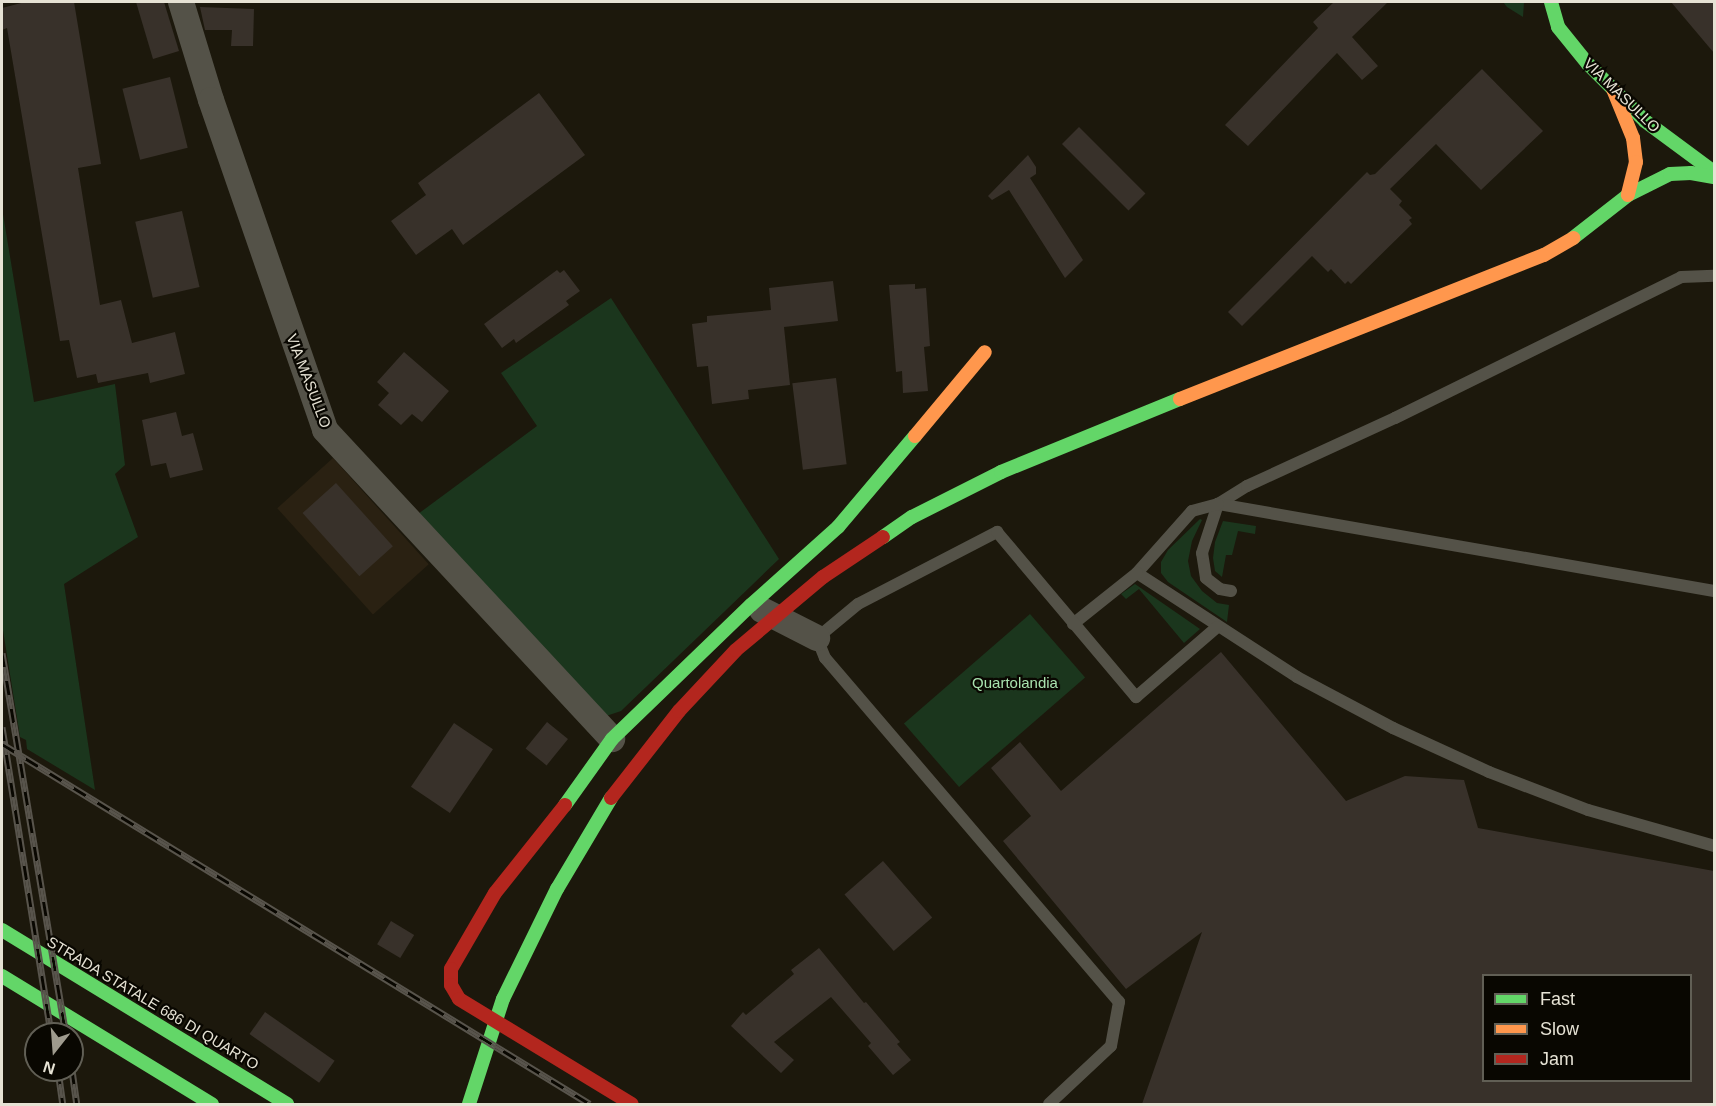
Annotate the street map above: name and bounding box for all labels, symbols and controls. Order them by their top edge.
street label: VIA MASULLO [1580,54,1664,136]
street label: VIA MASULLO [283,331,335,431]
park label: Quartolandia [972,674,1058,692]
street label: STRADA STATALE 686 DI QUARTO [44,932,262,1074]
legend [1482,974,1692,1082]
text: Fast [1540,989,1575,1009]
text: Slow [1540,1019,1579,1039]
north arrow [24,1022,84,1082]
text: Jam [1540,1049,1574,1069]
text: N [41,1058,57,1078]

